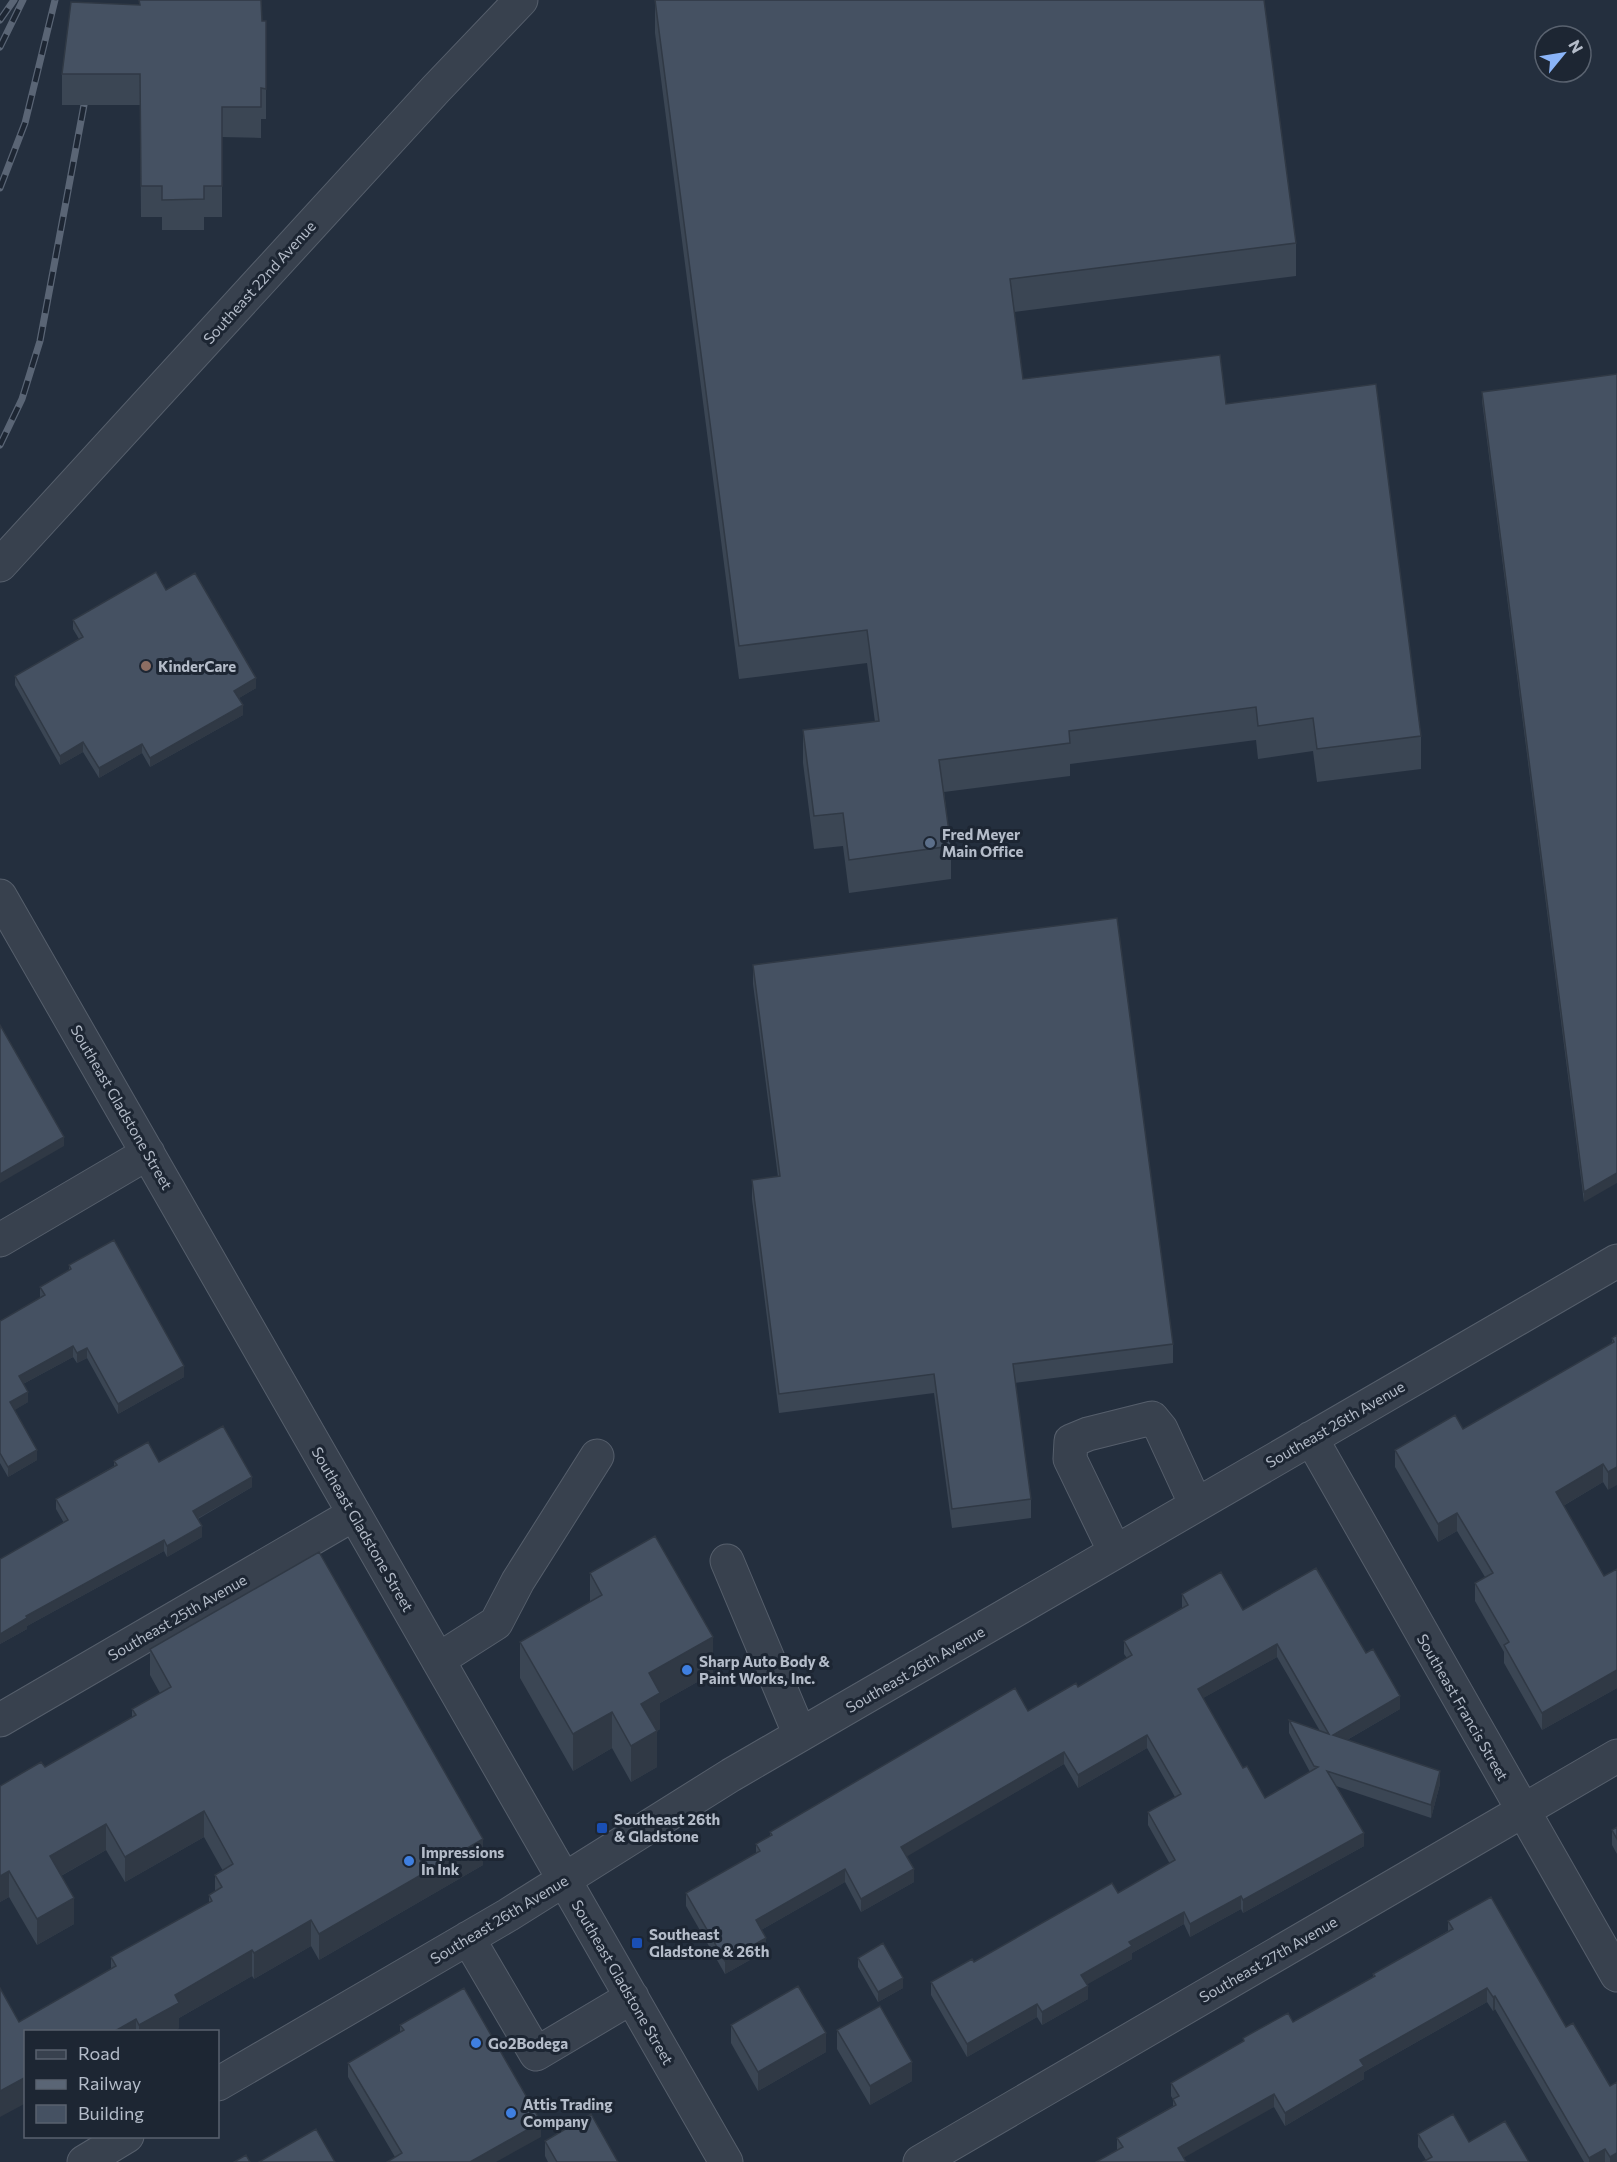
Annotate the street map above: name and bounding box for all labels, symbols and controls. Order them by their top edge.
north arrow [1533,24,1593,84]
text: N [1565,36,1588,56]
street label: Southeast 22nd Avenue [199,217,319,347]
place label: KinderCare [158,657,236,675]
marker: KinderCare [139,659,153,673]
place label: Fred Meyer Main Office [942,825,1023,860]
marker: Fred Meyer Main Office [923,836,937,850]
street label: Southeast Gladstone Street [67,1021,177,1193]
street label: Southeast 26th Avenue [1262,1377,1408,1471]
street label: Southeast Gladstone Street [308,1443,418,1615]
street label: Southeast 25th Avenue [105,1570,250,1664]
street label: Southeast 26th Avenue [842,1622,988,1716]
street label: Southeast Francis Street [1414,1630,1512,1784]
place label: Sharp Auto Body & Paint Works, Inc. [699,1652,831,1687]
marker: Sharp Auto Body & Paint Works, Inc. [680,1663,694,1677]
place label: Southeast 26th & Gladstone [614,1810,720,1845]
marker: Southeast 26th & Gladstone [595,1821,609,1835]
place label: Impressions In Ink [421,1843,504,1878]
marker: Impressions In Ink [402,1854,416,1868]
street label: Southeast 26th Avenue [427,1871,571,1967]
street label: Southeast Gladstone Street [568,1896,678,2068]
street label: Southeast 27th Avenue [1196,1912,1340,2006]
place label: Southeast Gladstone & 26th [649,1925,769,1960]
marker: Southeast Gladstone & 26th [630,1936,644,1950]
legend [24,2030,219,2138]
place label: Go2Bodega [488,2034,568,2052]
marker: Go2Bodega [469,2036,483,2050]
text: Road [78,2042,120,2064]
text: Railway [78,2072,141,2094]
place label: Attis Trading Company [523,2095,612,2130]
text: Building [78,2102,144,2124]
marker: Attis Trading Company [504,2106,518,2120]

